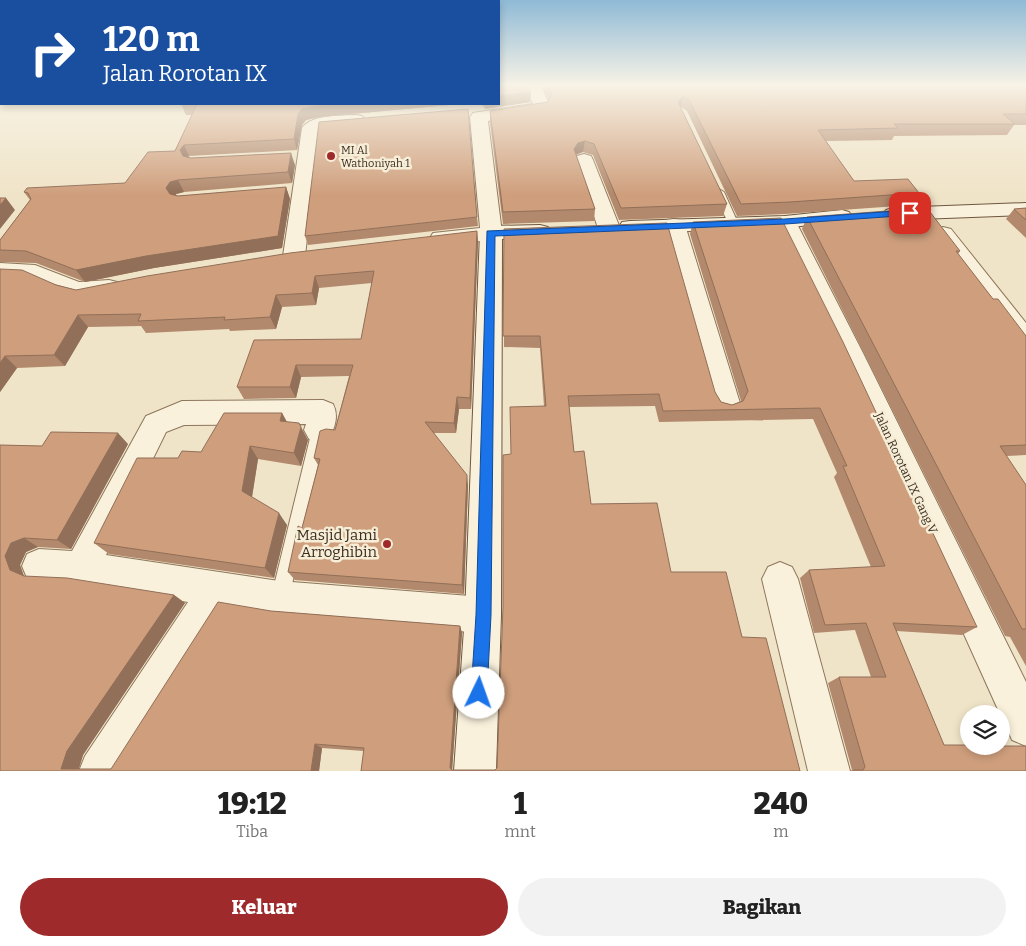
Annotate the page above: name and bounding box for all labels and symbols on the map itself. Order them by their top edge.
place label: MI Al Wathoniyah 1 [341,144,410,170]
marker: MI Al Wathoniyah 1 [325,150,337,162]
pin [889,192,931,234]
street label: Jalan Rorotan IX Gang V [871,409,941,536]
place label: Masjid Jami Arroghibin [296,526,378,561]
marker: Masjid Jami Arroghibin [381,538,393,550]
position arrow [452,666,504,718]

